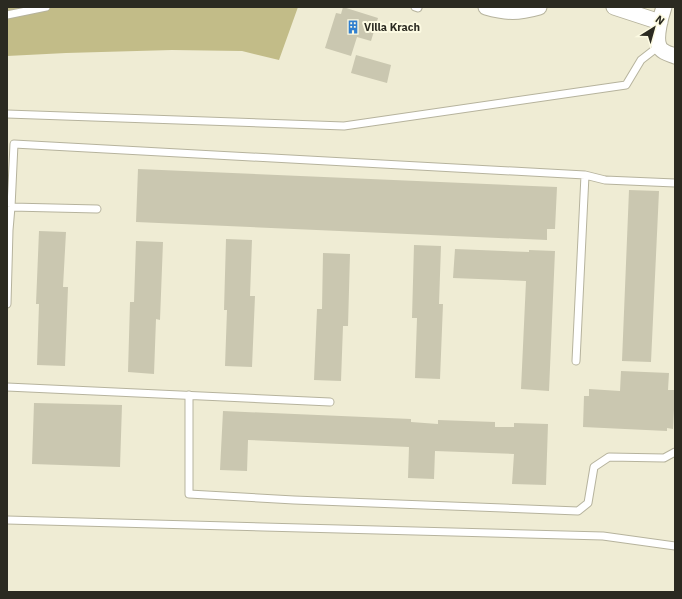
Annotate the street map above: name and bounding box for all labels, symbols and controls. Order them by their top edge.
north arrow [634,8,674,48]
text: N [653,12,667,28]
building icon: Villa Krach [345,19,361,35]
place label: Villa Krach [364,20,420,34]

